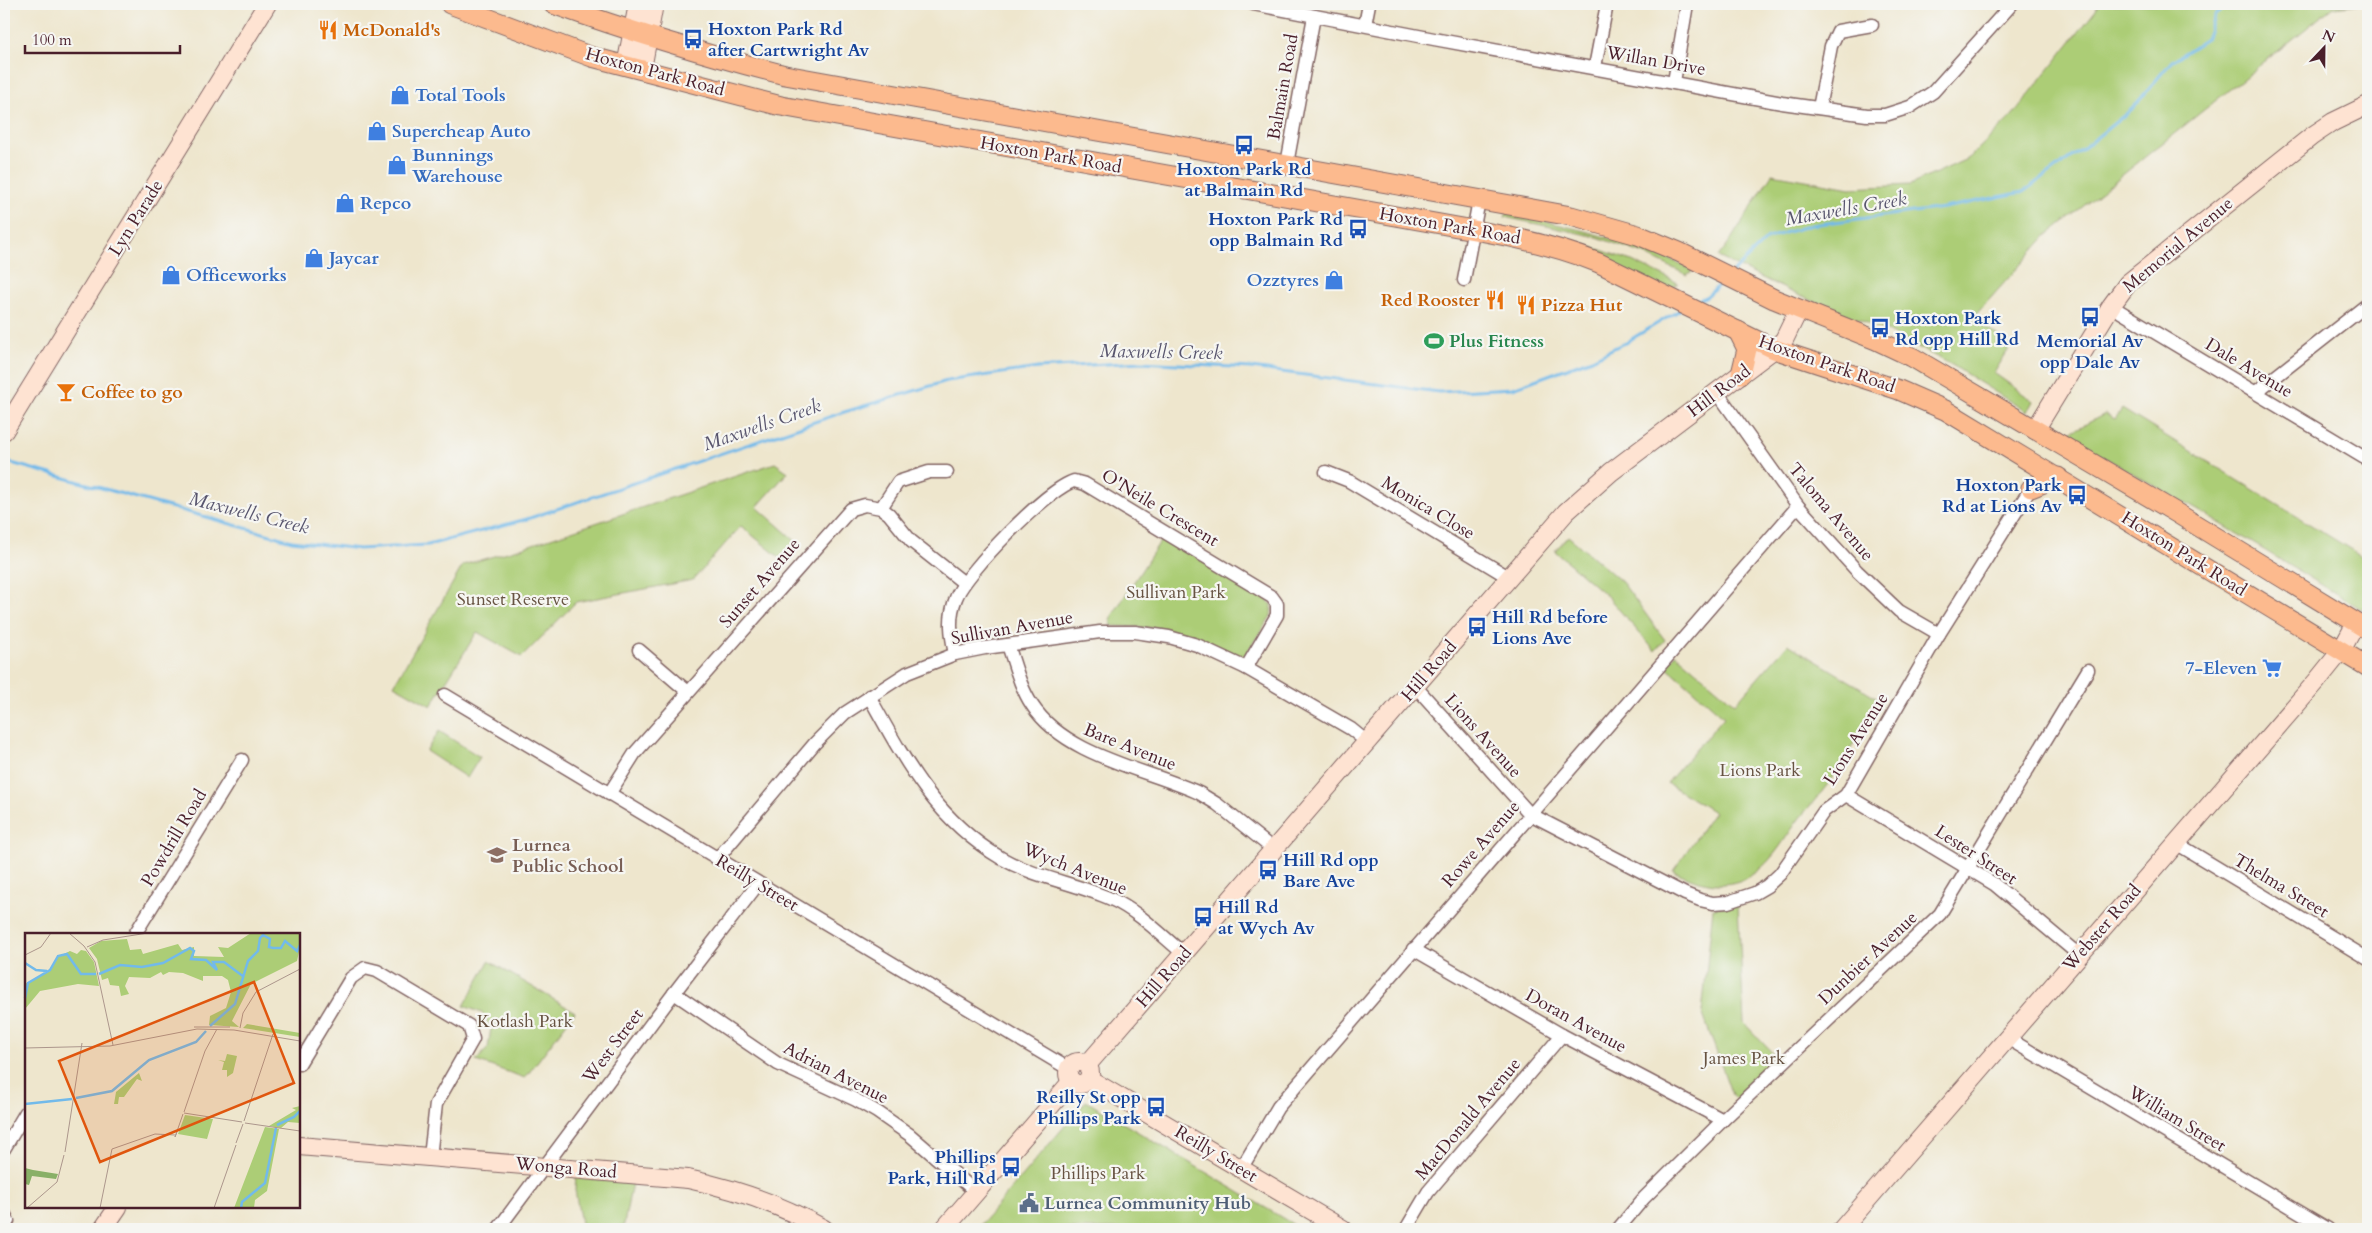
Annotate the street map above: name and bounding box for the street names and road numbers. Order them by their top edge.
street label: Balmain Road [1261,32,1305,142]
street label: Willan Drive [1603,40,1708,82]
street label: Hoxton Park Road [583,41,728,103]
street label: Hoxton Park Road [978,130,1124,180]
street label: Lyn Parade [103,175,169,261]
street label: Memorial Avenue [2117,191,2239,299]
street label: Hoxton Park Road [1377,201,1523,251]
street label: Hoxton Park Road [1755,329,1899,399]
street label: Dale Avenue [2200,332,2298,404]
street label: Hill Road [1682,359,1756,423]
street label: Taloma Avenue [1782,457,1880,567]
street label: O'Neile Crescent [1097,463,1224,553]
street label: Monica Close [1377,470,1479,546]
street label: Hoxton Park Road [2117,505,2252,603]
street label: Sunset Avenue [714,532,806,634]
street label: Sullivan Avenue [949,605,1075,651]
street label: Hill Road [1395,635,1463,707]
street label: Lions Avenue [1818,688,1894,790]
street label: Lions Avenue [1439,689,1527,783]
street label: Bare Avenue [1080,717,1180,777]
street label: Powdrill Road [135,784,213,891]
street label: Rowe Avenue [1436,795,1526,893]
street label: Lester Street [1930,819,2022,891]
street label: Wych Avenue [1018,836,1131,901]
street label: Reilly Street [711,848,803,918]
street label: Thelma Street [2229,848,2334,924]
street label: Webster Road [2056,879,2147,978]
street label: Dunbier Avenue [1813,905,1923,1011]
street label: Hill Road [1130,941,1198,1013]
street label: Doran Avenue [1521,983,1631,1059]
street label: West Street [576,1003,650,1089]
street label: Adrian Avenue [779,1036,893,1110]
street label: MacDonald Avenue [1409,1052,1527,1186]
street label: William Street [2122,1079,2231,1158]
street label: Reilly Street [1170,1119,1262,1189]
street label: Wonga Road [513,1151,618,1185]

